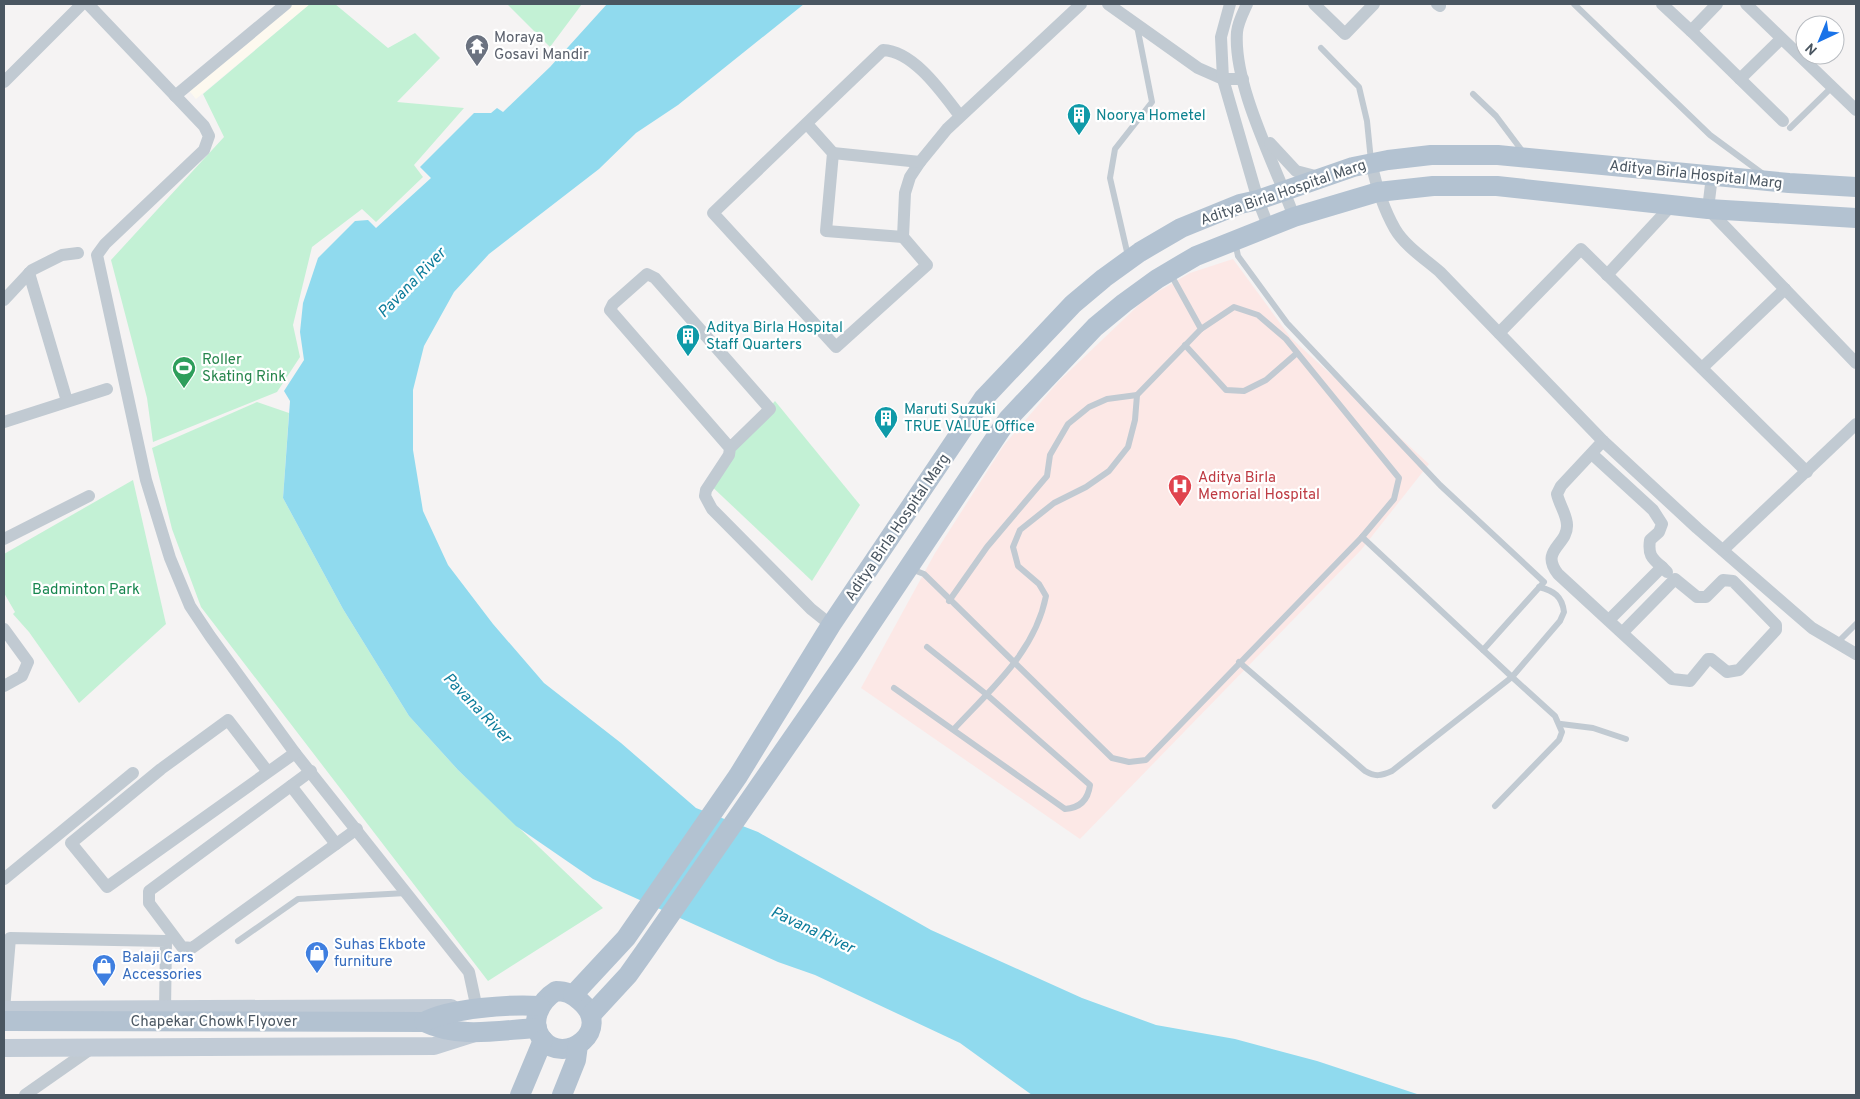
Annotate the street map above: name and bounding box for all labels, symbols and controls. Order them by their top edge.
north arrow [1795,15,1845,65]
place label: Moraya Gosavi Mandir [494,29,589,65]
temple icon: Moraya Gosavi Mandir [464,33,490,67]
text: N [1802,39,1822,58]
building icon: Noorya Hometel [1066,102,1092,136]
place label: Noorya Hometel [1096,107,1206,126]
street label: Aditya Birla Hospital Marg [1198,156,1369,231]
street label: Aditya Birla Hospital Marg [1608,157,1783,194]
water label: Pavana River [374,243,452,323]
place label: Aditya Birla Hospital Staff Quarters [706,319,843,355]
building icon: Aditya Birla Hospital Staff Quarters [675,323,701,357]
place label: Roller Skating Rink [202,351,286,387]
sports icon: Roller Skating Rink [171,355,197,389]
place label: Maruti Suzuki TRUE VALUE Office [904,401,1035,437]
building icon: Maruti Suzuki TRUE VALUE Office [873,405,899,439]
street label: Aditya Birla Hospital Marg [842,450,955,605]
place label: Aditya Birla Memorial Hospital [1198,469,1320,505]
hospital icon: Aditya Birla Memorial Hospital [1167,473,1193,507]
park label: Badminton Park [32,581,140,600]
water label: Pavana River [438,669,516,749]
water label: Pavana River [767,903,859,960]
place label: Suhas Ekbote furniture [334,936,426,972]
shop icon: Suhas Ekbote furniture [304,940,330,974]
place label: Balaji Cars Accessories [122,949,202,985]
shop icon: Balaji Cars Accessories [91,953,117,987]
street label: Chapekar Chowk Flyover [130,1013,298,1032]

